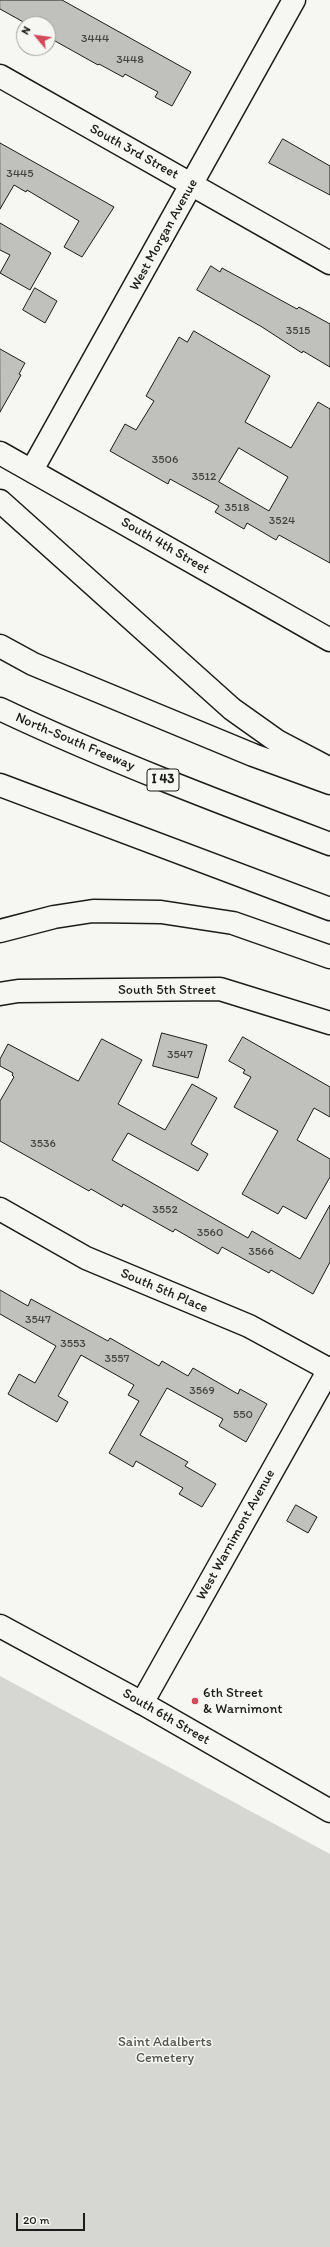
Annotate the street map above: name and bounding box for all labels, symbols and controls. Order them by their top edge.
north arrow [16,16,56,56]
text: N [18,24,33,37]
house number: 3444 [81,32,109,46]
house number: 3448 [116,53,144,67]
street label: South 3rd Street [87,121,181,183]
house number: 3445 [6,167,34,181]
street label: West Morgan Avenue [126,176,202,294]
house number: 3515 [286,324,310,338]
house number: 3506 [152,453,178,467]
house number: 3512 [192,470,216,484]
house number: 3518 [225,501,249,515]
street label: South 4th Street [118,514,212,578]
house number: 3524 [269,514,295,528]
street label: North-South Freeway [13,709,137,775]
road number: I 43 [147,769,179,791]
street label: South 5th Street [118,982,216,998]
house number: 3547 [167,1048,193,1062]
house number: 3536 [30,1137,56,1151]
house number: 3552 [152,1203,178,1217]
house number: 3560 [197,1226,223,1240]
house number: 3566 [248,1245,274,1259]
street label: South 5th Place [118,1265,210,1317]
house number: 3547 [25,1313,51,1327]
house number: 3553 [60,1337,86,1351]
house number: 3557 [104,1352,130,1366]
house number: 3569 [189,1384,215,1398]
house number: 550 [233,1408,253,1422]
street label: West Warnimont Avenue [193,1467,279,1603]
street label: South 6th Street [119,1685,213,1749]
place label: 6th Street & Warnimont [203,1685,283,1718]
marker: 6th Street & Warnimont [190,1696,200,1706]
park label: Saint Adalberts Cemetery [118,2034,212,2066]
scale bar [18,2205,87,2231]
text: 20 m [23,2213,50,2227]

